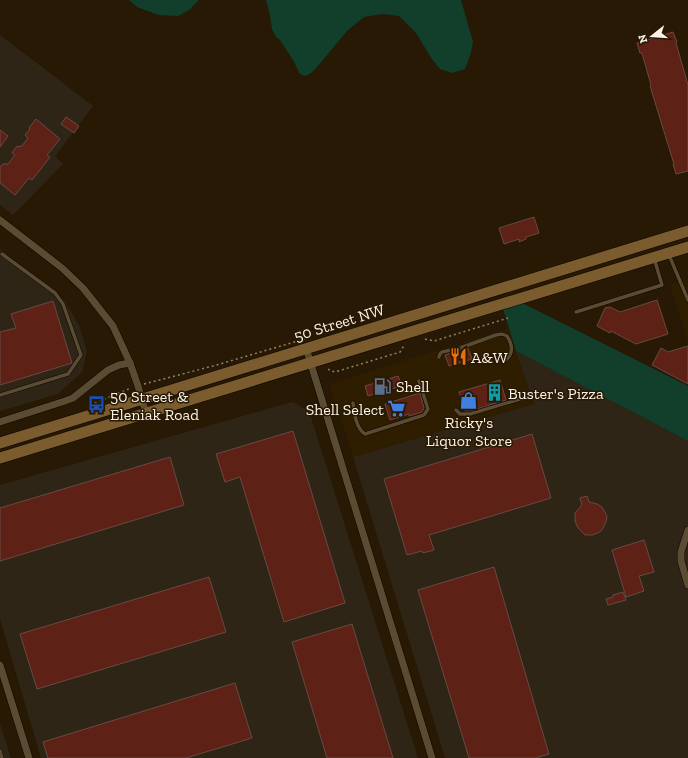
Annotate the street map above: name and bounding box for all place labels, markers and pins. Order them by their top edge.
restaurant icon: A&W [448,347,468,367]
place label: A&W [471,348,508,367]
fuel station icon: Shell [373,376,393,396]
place label: Shell [396,377,430,396]
building icon: Buster's Pizza [485,383,505,403]
place label: Buster's Pizza [508,384,604,403]
place label: 50 Street & Eleniak Road [110,387,199,424]
shop icon: Ricky's Liquor Store [459,391,479,411]
bus stop icon: 50 Street & Eleniak Road [87,395,107,415]
supermarket icon: Shell Select [387,399,407,419]
place label: Shell Select [306,400,384,419]
place label: Ricky's Liquor Store [426,413,512,450]

